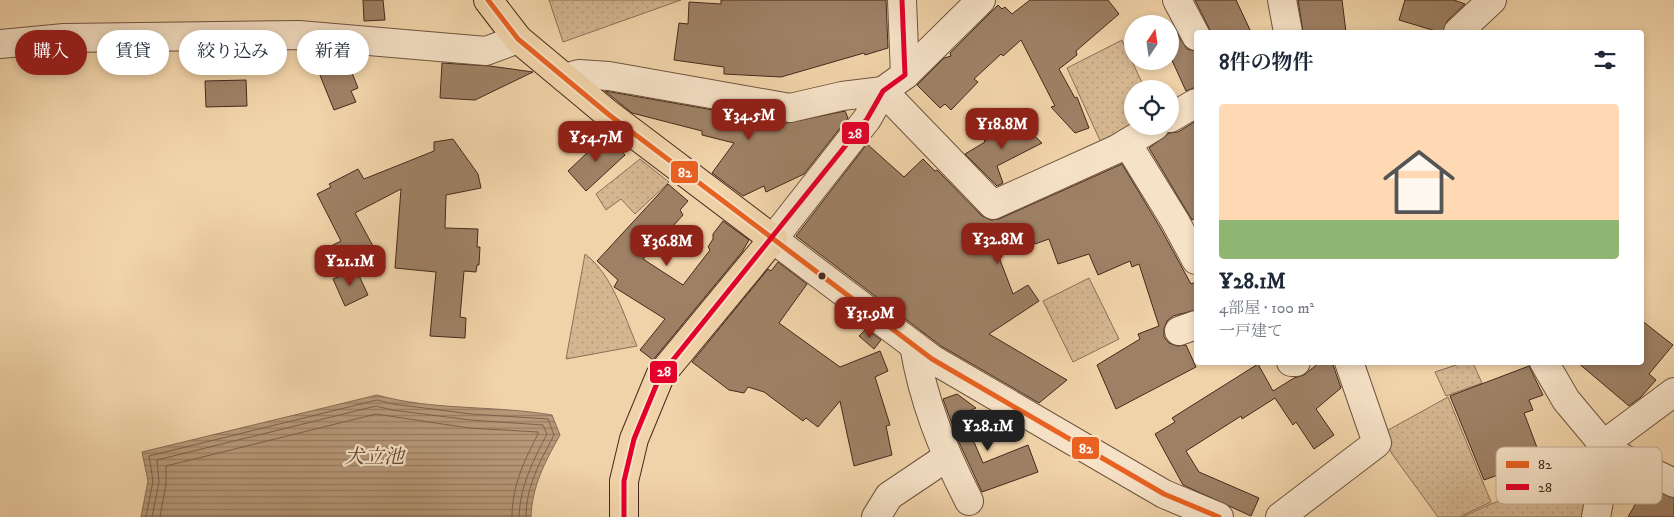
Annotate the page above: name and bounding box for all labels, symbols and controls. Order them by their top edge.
north arrow [1124,15,1179,70]
map controls [1124,15,1179,135]
chip: 購入 [15,30,87,75]
chip: 賃貸 [97,30,169,75]
chip: 絞り込み [179,30,287,75]
chip: 新着 [297,30,369,75]
icon: filters [1591,46,1619,74]
text: 8件の物件 [1219,50,1314,76]
button: locate [1124,80,1179,135]
pin: ¥34.5M [708,98,790,141]
text: ¥34.5M [723,105,775,125]
pin: ¥18.8M [961,108,1043,150]
text: ¥18.8M [976,114,1028,134]
pin: ¥54.7M [555,120,637,163]
line badge: 28 [841,121,870,145]
text: 28 [848,125,862,143]
text: ¥54.7M [569,127,623,147]
icon: home [1374,137,1464,227]
line badge: 82 [670,160,699,184]
text: 82 [678,164,693,182]
pin: ¥32.8M [957,222,1039,265]
pin: ¥36.8M [626,224,708,267]
text: ¥32.8M [972,229,1024,249]
text: ¥36.8M [641,231,693,251]
pin: ¥21.1M [309,244,391,287]
text: ¥21.1M [326,251,374,271]
text: ¥28.1M [1219,269,1286,295]
unlabelled marker [817,271,827,281]
pin: ¥31.9M [829,296,911,339]
text: 4部屋 · 100 m² [1219,298,1314,318]
text: ¥31.9M [846,303,894,323]
text: 一戸建て [1219,321,1283,341]
line badge: 28 [649,360,678,384]
text: 28 [657,363,671,381]
pin: ¥28.1M [947,410,1029,452]
text: ¥28.1M [963,416,1013,436]
line badge: 82 [1071,436,1100,460]
text: 82 [1079,440,1094,458]
water label: 犬立池 [344,445,406,470]
legend [1496,447,1662,504]
text: 82 [1538,456,1552,474]
text: 28 [1538,479,1552,497]

